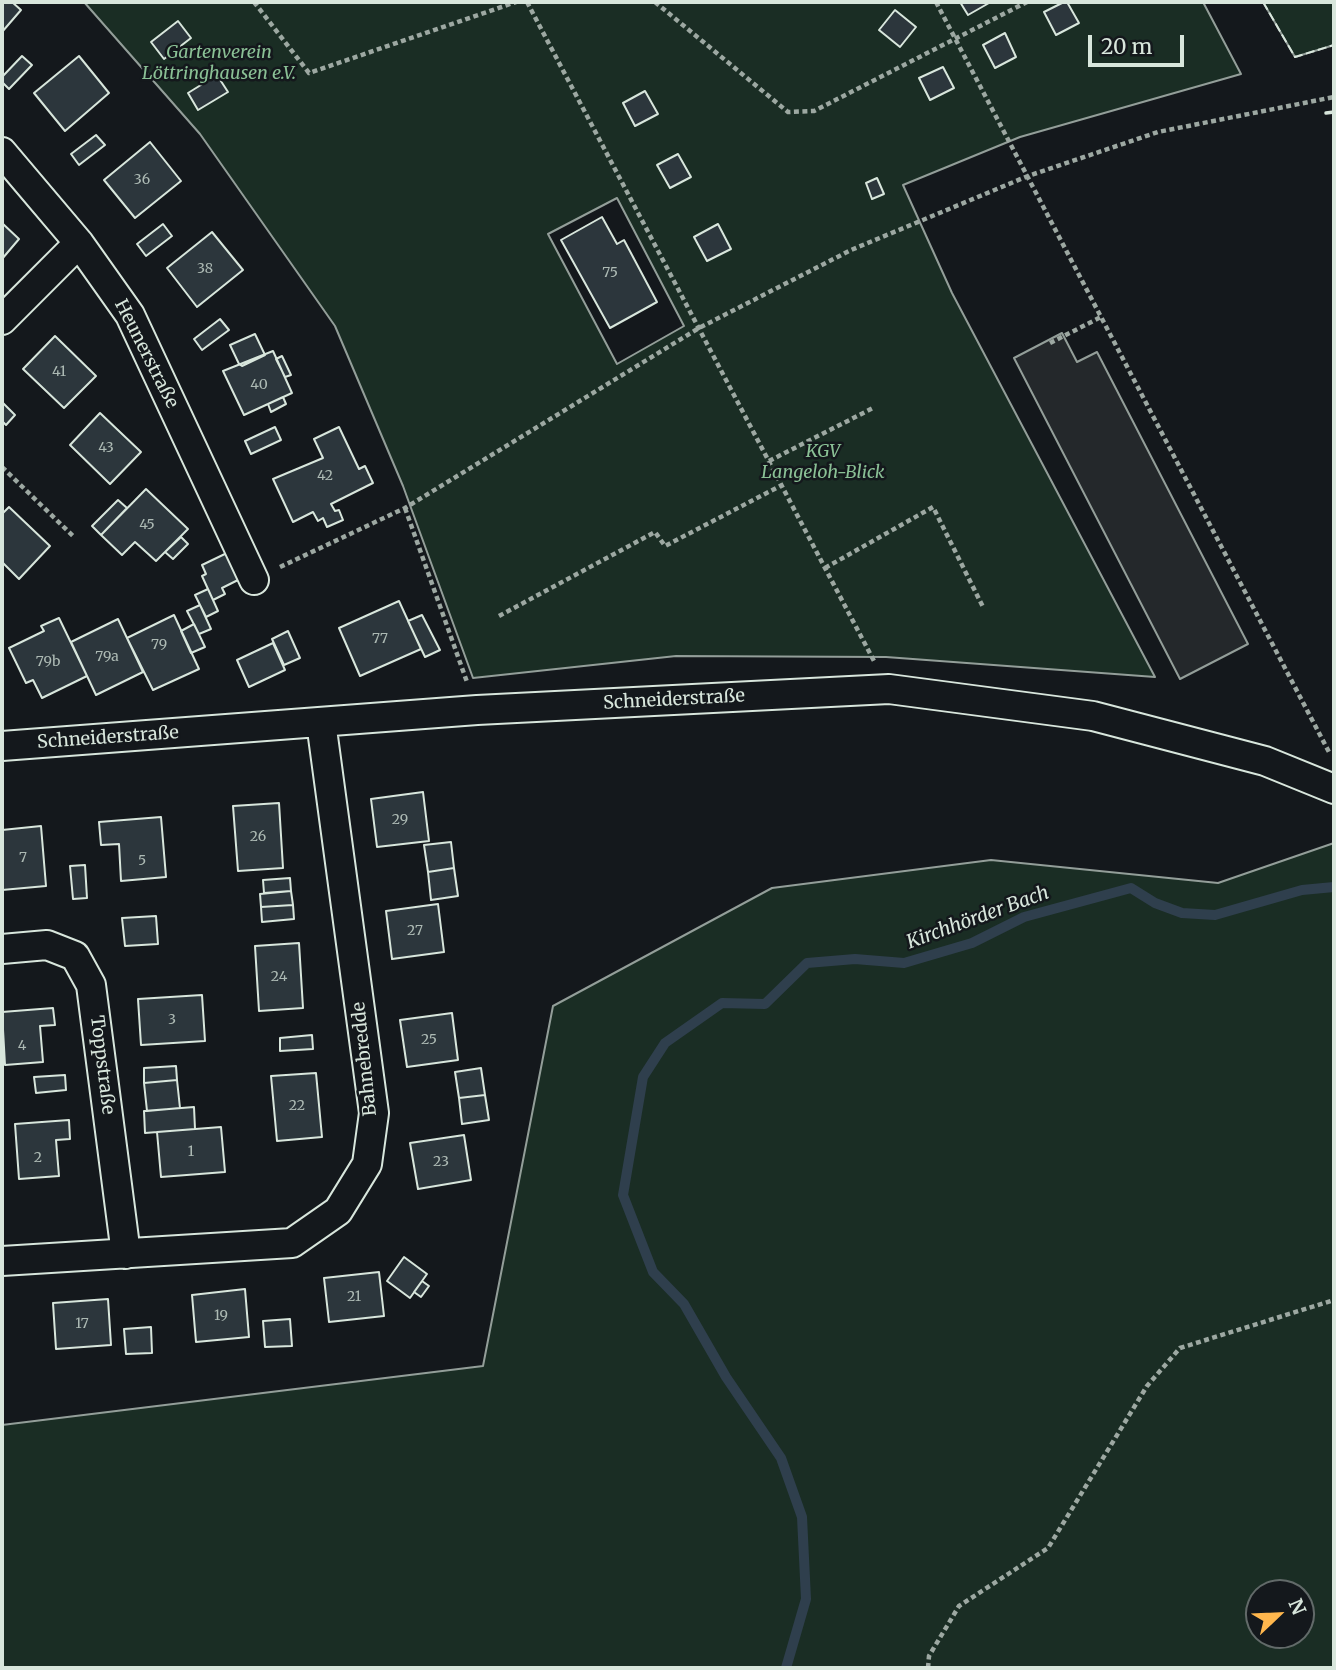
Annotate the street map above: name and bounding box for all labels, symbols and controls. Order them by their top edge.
scale bar [1091,21,1187,65]
text: 20 m [1101,33,1152,60]
park label: Gartenverein Löttringhausen e.V. [142,42,296,84]
house number: 36 [134,172,150,188]
house number: 38 [197,261,213,277]
house number: 75 [602,265,618,281]
street label: Heunerstraße [109,296,183,412]
house number: 41 [52,364,66,380]
house number: 40 [250,377,268,393]
house number: 43 [98,440,114,456]
park label: KGV Langeloh-Blick [761,441,885,484]
house number: 42 [317,468,333,484]
house number: 45 [139,517,155,533]
house number: 77 [372,631,388,647]
house number: 79 [151,637,167,653]
house number: 79a [95,649,119,665]
house number: 79b [36,654,60,670]
street label: Schneiderstraße [603,686,745,714]
street label: Schneiderstraße [37,722,179,754]
house number: 29 [392,812,408,828]
house number: 26 [250,829,266,845]
house number: 7 [19,850,27,866]
house number: 5 [138,853,146,869]
water label: Kirchhörder Bach [904,882,1052,954]
house number: 27 [407,923,423,939]
house number: 24 [271,969,287,985]
street label: Bahnebredde [348,1001,382,1117]
house number: 3 [168,1012,176,1028]
street label: Toppstraße [85,1014,119,1116]
house number: 25 [421,1032,437,1048]
house number: 4 [18,1038,26,1054]
house number: 22 [289,1098,305,1114]
house number: 1 [188,1144,194,1160]
house number: 2 [34,1150,42,1166]
house number: 23 [433,1154,449,1170]
house number: 21 [347,1289,361,1305]
house number: 19 [214,1308,228,1324]
house number: 17 [75,1316,89,1332]
north arrow [1245,1579,1315,1649]
text: N [1284,1595,1311,1618]

